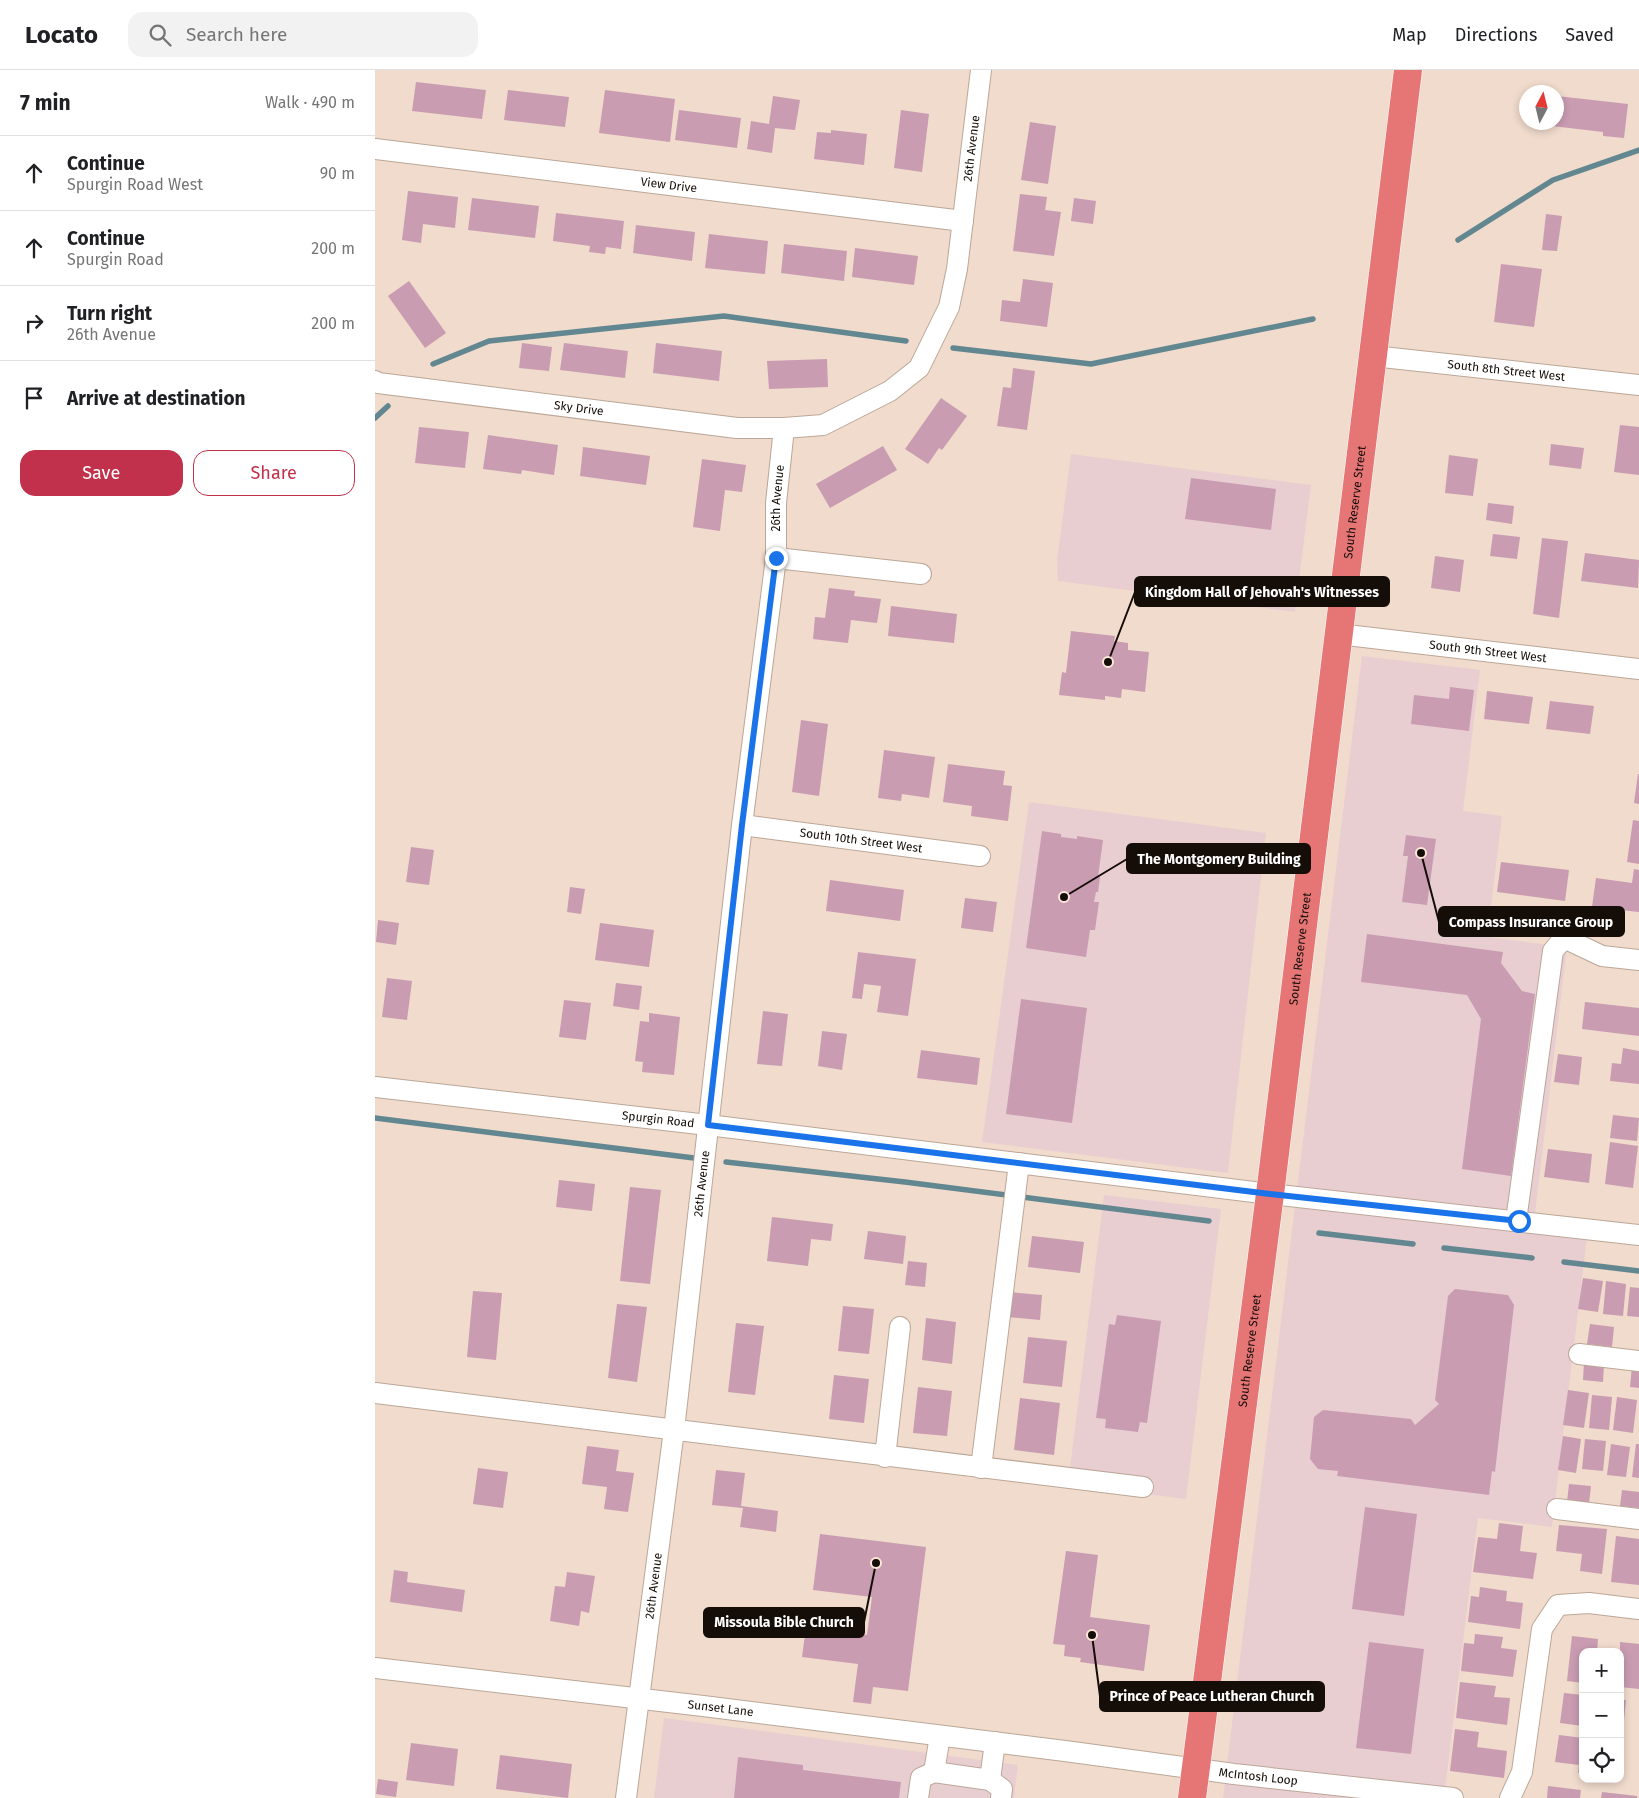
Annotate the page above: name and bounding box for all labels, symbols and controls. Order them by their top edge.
search box [128,12,478,57]
text: Locato [25,21,98,49]
icon: search [146,21,174,49]
text: Search here [186,23,287,46]
text: Map [1392,24,1427,46]
text: Directions [1455,24,1537,46]
text: Saved [1565,24,1614,46]
north arrow [1519,85,1564,130]
text: 7 min [20,90,71,116]
text: Walk · 490 m [265,93,355,112]
street label: 26th Avenue [961,114,982,182]
text: Continue [67,152,145,175]
icon: ahead [20,159,48,187]
text: 90 m [320,164,355,183]
text: Spurgin Road West [67,175,203,194]
street label: View Drive [640,175,698,195]
text: Continue [67,227,145,250]
icon: ahead [20,234,48,262]
text: 200 m [311,239,355,258]
text: Spurgin Road [67,250,164,269]
text: Turn right [67,302,152,325]
icon: right [20,309,48,337]
text: 200 m [311,314,355,333]
text: 26th Avenue [67,325,156,344]
street label: South 8th Street West [1447,357,1566,384]
icon: arrive [20,384,48,412]
text: Arrive at destination [67,387,246,410]
street label: Sky Drive [553,398,604,418]
street label: South Reserve Street [1341,444,1369,560]
button: Save [20,450,183,496]
button: Share [193,450,355,496]
street label: 26th Avenue [769,464,787,531]
route end [765,547,788,570]
callout: Kingdom Hall of Jehovah's Witnesses [1135,577,1389,606]
text: Kingdom Hall of Jehovah's Witnesses [1145,584,1379,601]
street label: South 9th Street West [1429,638,1548,665]
street label: South 10th Street West [799,826,924,856]
callout: The Montgomery Building [1127,844,1310,873]
text: The Montgomery Building [1137,851,1301,868]
street label: South Reserve Street [1286,891,1314,1006]
callout: Compass Insurance Group [1439,907,1624,936]
text: Compass Insurance Group [1449,914,1613,931]
street label: Spurgin Road [621,1108,695,1130]
street label: 26th Avenue [691,1150,712,1218]
route start [1508,1210,1531,1233]
street label: South Reserve Street [1236,1293,1264,1408]
street label: 26th Avenue [642,1552,665,1620]
callout: Missoula Bible Church [704,1608,864,1637]
text: Missoula Bible Church [714,1614,854,1631]
map controls [1579,1648,1624,1783]
button: + [1579,1648,1624,1693]
callout: Prince of Peace Lutheran Church [1100,1682,1324,1711]
text: Prince of Peace Lutheran Church [1110,1688,1314,1705]
button: − [1579,1693,1624,1738]
street label: Sunset Lane [687,1697,754,1719]
button: locate [1579,1738,1624,1783]
street label: McIntosh Loop [1218,1765,1299,1788]

